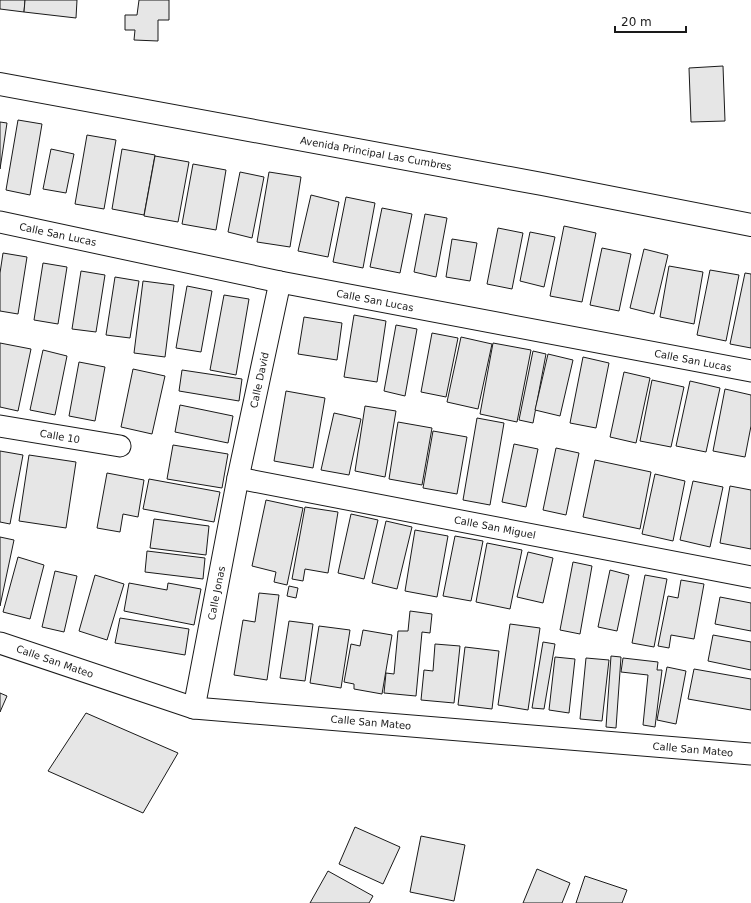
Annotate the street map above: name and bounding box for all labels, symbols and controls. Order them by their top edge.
scale bar [615,8,686,34]
text: 20 m [621,15,652,29]
street label: Avenida Principal Las Cumbres [299,135,453,172]
street label: Calle San Lucas [18,221,97,248]
street label: Calle San Lucas [335,288,415,313]
street label: Calle San Lucas [653,348,733,373]
street label: Calle David [248,351,271,409]
street label: Calle 10 [39,428,81,445]
street label: Calle San Miguel [453,514,537,541]
street label: Calle Jonas [206,565,227,621]
street label: Calle San Mateo [15,643,95,680]
street label: Calle San Mateo [330,713,412,732]
street label: Calle San Mateo [652,740,734,759]

